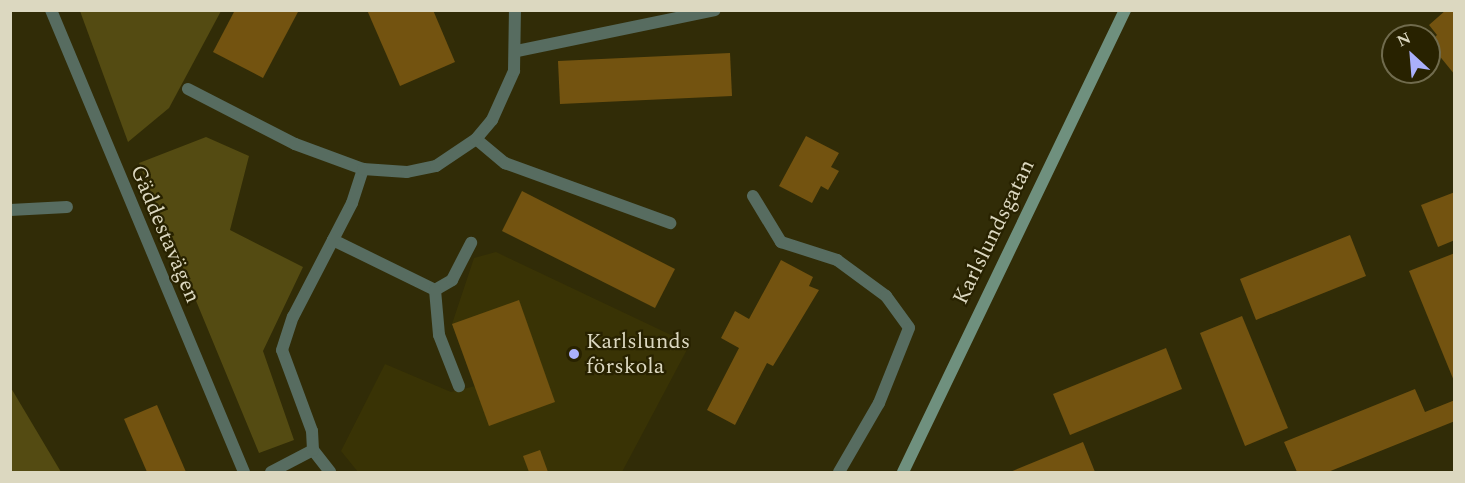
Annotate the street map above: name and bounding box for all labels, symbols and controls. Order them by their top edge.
north arrow [1381,24,1441,84]
text: N [1393,26,1415,53]
street label: Karlslundsgatan [948,155,1040,309]
street label: Gäddestavägen [124,161,206,307]
place label: Karlslunds förskola [586,328,690,380]
marker: Karlslunds förskola [567,347,581,361]

